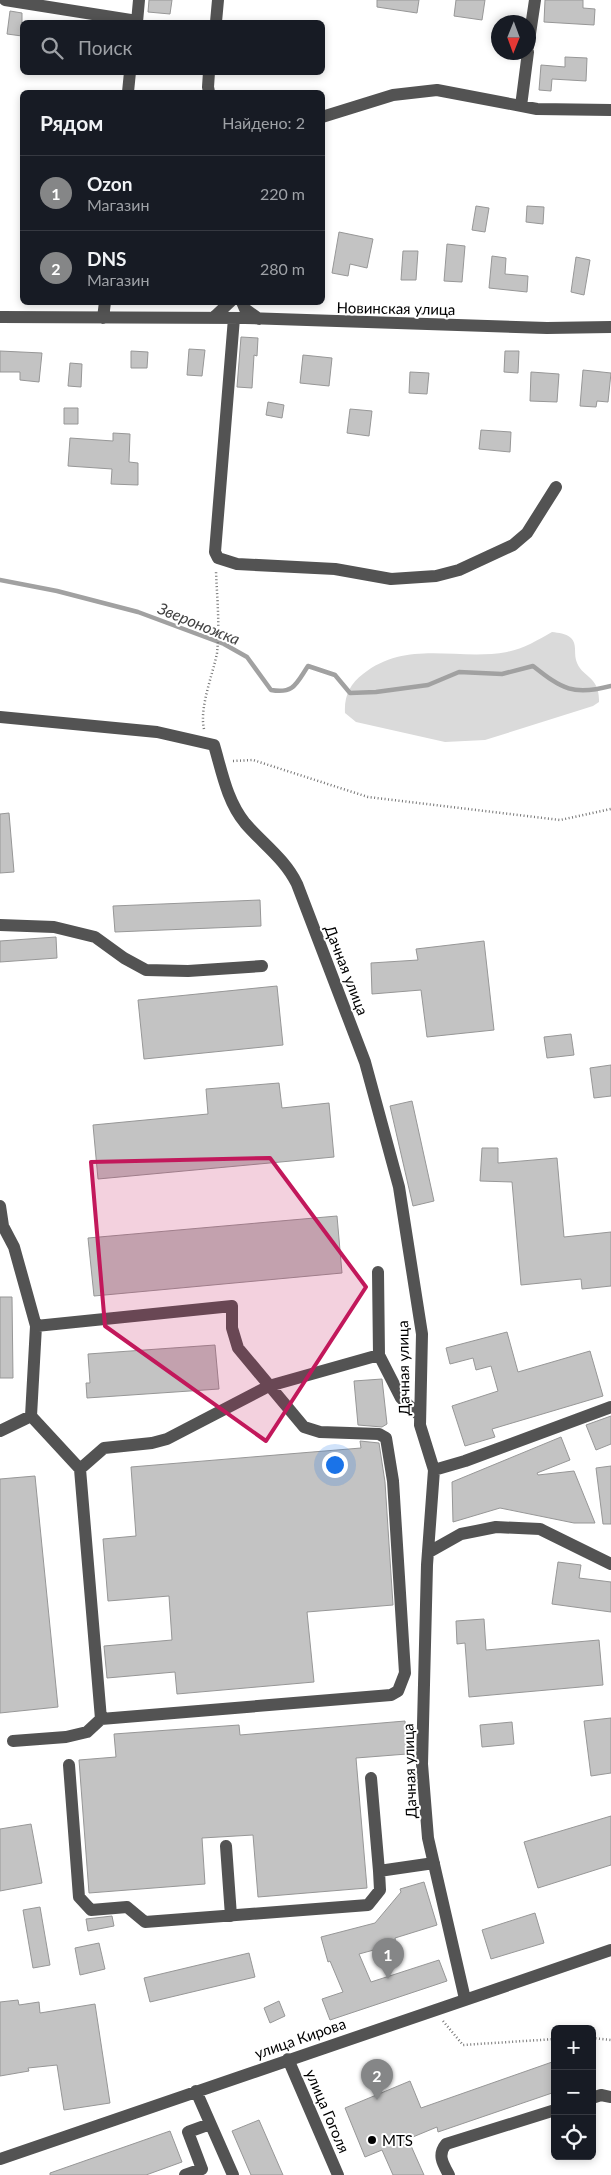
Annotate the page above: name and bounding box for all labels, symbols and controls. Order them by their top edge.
north arrow [491,15,536,60]
search box [20,20,325,75]
icon: search [38,34,66,62]
text: Поиск [78,36,132,59]
text: Рядом [40,110,103,135]
text: Найдено: 2 [222,113,305,132]
text: Ozon [87,172,132,195]
text: 1 [51,184,61,203]
text: 220 m [260,184,305,203]
text: Магазин [87,195,149,214]
text: DNS [87,247,127,270]
text: 2 [51,259,61,278]
text: 280 m [260,259,305,278]
text: Магазин [87,270,149,289]
street label: Новинская улица [336,298,456,318]
water label: Звероножка [154,598,243,648]
street label: Дачная улица [322,922,372,1018]
street label: Дачная улица [393,1320,413,1416]
your location [322,1452,348,1478]
street label: Дачная улица [398,1723,420,1819]
pin: 1 [372,1938,404,1979]
street label: улица Кирова [252,2014,348,2062]
map controls [551,2025,596,2160]
button: + [551,2025,596,2070]
pin: 2 [361,2059,393,2100]
street label: улица Гоголя [302,2066,354,2156]
button: − [551,2070,596,2115]
button: locate [551,2115,596,2160]
place label: MTS [382,2131,413,2149]
marker: MTS [366,2134,378,2146]

